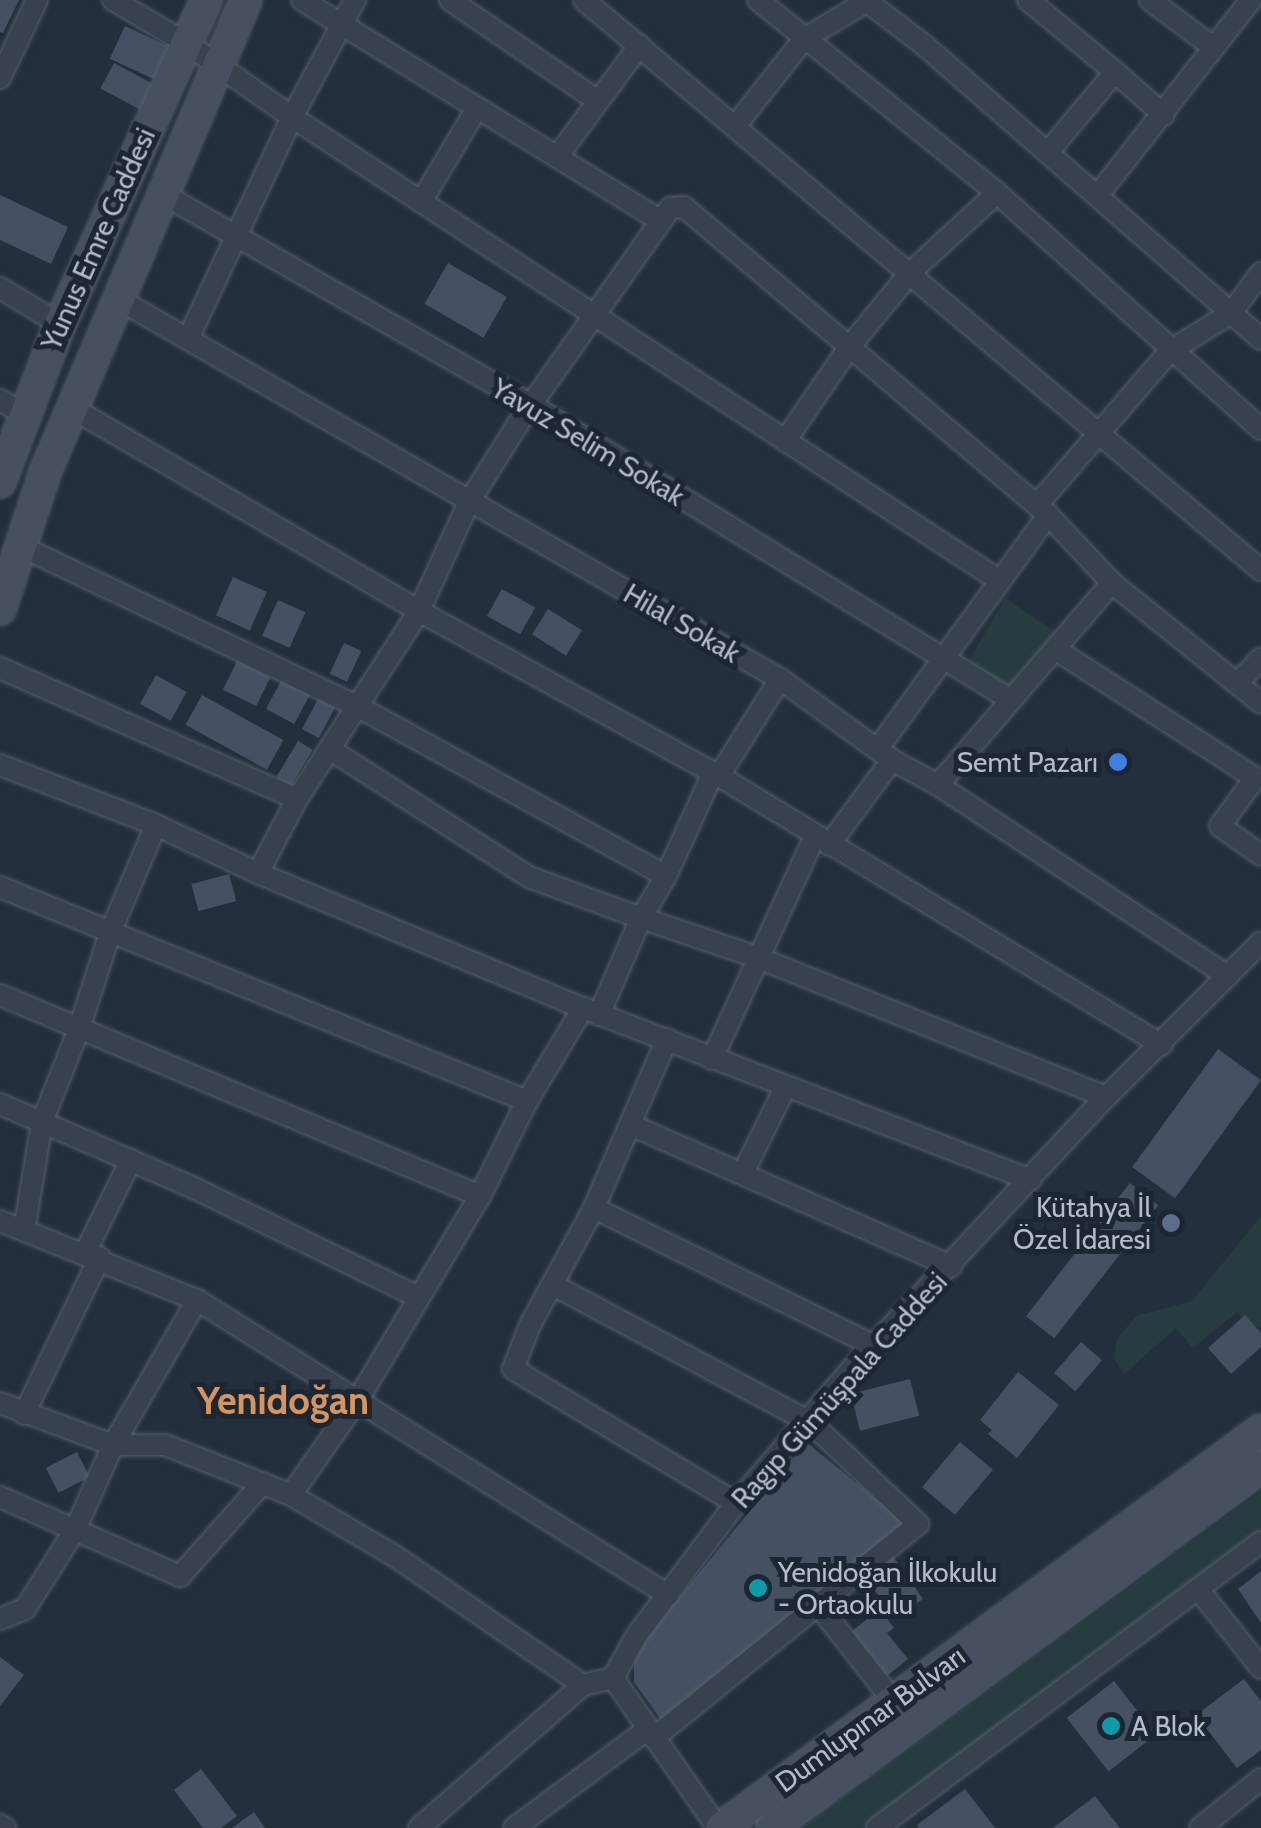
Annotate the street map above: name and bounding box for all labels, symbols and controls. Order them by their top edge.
street label: Yunus Emre Caddesi [34,123,162,355]
street label: Yavuz Selim Sokak [485,371,691,513]
street label: Hilal Sokak [618,576,746,670]
place label: Semt Pazarı [957,745,1098,779]
marker: Semt Pazarı [1107,751,1129,773]
place label: Kütahya İl Özel İdaresi [1013,1190,1151,1256]
marker: Kütahya İl Özel İdaresi [1160,1212,1182,1234]
street label: Ragıp Gümüşpala Caddesi [724,1265,954,1515]
district label: Yenidoğan [197,1378,369,1424]
place label: Yenidoğan İlkokulu - Ortaokulu [778,1555,997,1621]
marker: Yenidoğan İlkokulu - Ortaokulu [747,1577,769,1599]
street label: Dumlupınar Bulvarı [769,1639,971,1799]
place label: A Blok [1131,1709,1206,1743]
marker: A Blok [1100,1715,1122,1737]

